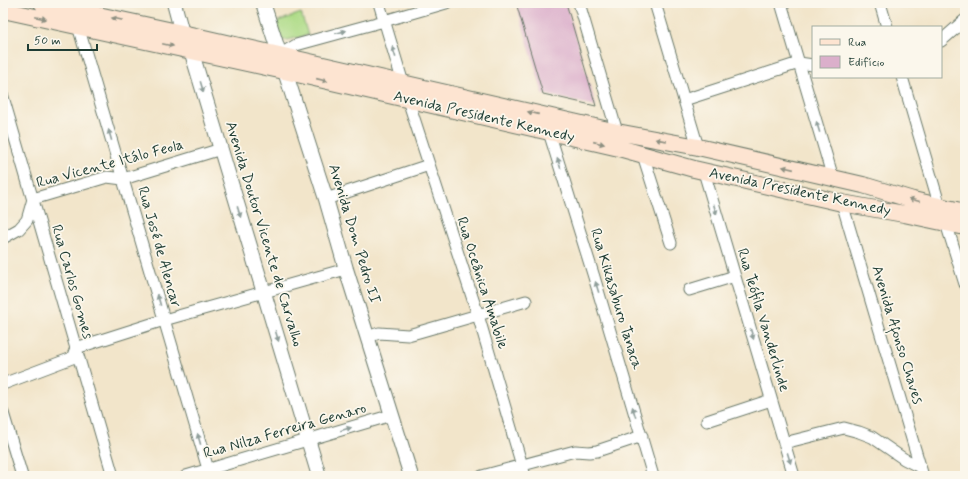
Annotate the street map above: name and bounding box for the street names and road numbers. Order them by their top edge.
street label: Avenida Presidente Kennedy [391,86,577,148]
street label: Avenida Doutor Vicente de Carvalho [220,119,308,349]
street label: Rua Vicente Itálo Feola [34,135,186,193]
street label: Avenida Dom Pedro II [323,162,385,307]
street label: Avenida Presidente Kennedy [707,163,893,221]
street label: Rua José de Alencar [132,184,186,310]
street label: Rua Oceânica Amabile [451,214,513,352]
street label: Rua Carlos Gomes [46,222,98,342]
street label: Rua Kikasaburo Tanaca [585,226,647,373]
street label: Rua Teófila Vanderlinde [732,246,794,394]
street label: Avenida Afonso Chaves [864,263,928,407]
street label: Rua Nilza Ferreira Genaro [201,398,369,464]

